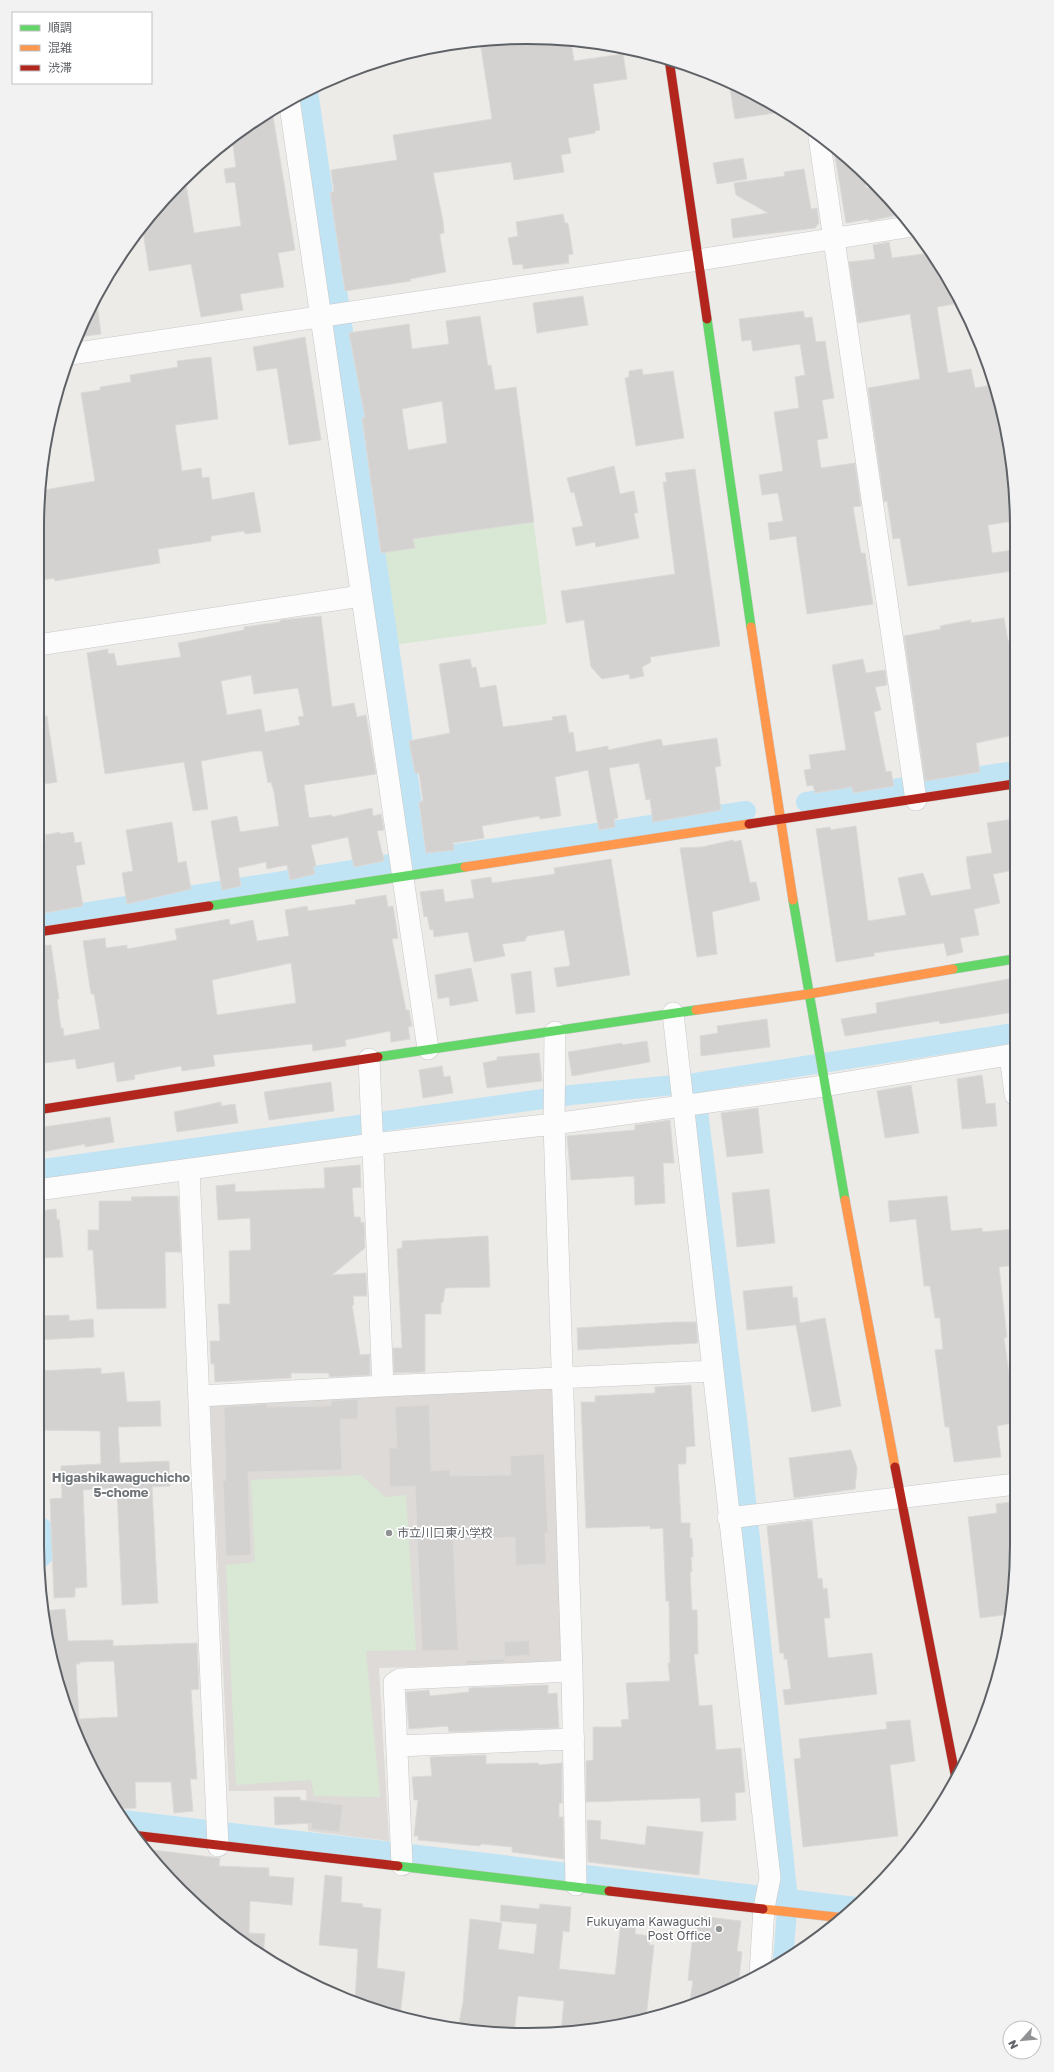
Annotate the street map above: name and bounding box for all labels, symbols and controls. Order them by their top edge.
legend [12,12,152,84]
text: 順調 [48,20,72,35]
text: 混雑 [48,40,72,55]
text: 渋滞 [48,60,72,75]
district label: Higashikawaguchicho 5-chome [52,1469,190,1500]
place label: 市立川口東小学校 [397,1525,493,1540]
marker: 市立川口東小学校 [384,1528,394,1538]
place label: Fukuyama Kawaguchi Post Office [586,1914,711,1943]
marker: Fukuyama Kawaguchi Post Office [714,1924,724,1934]
north arrow [1002,2020,1042,2060]
text: N [1005,2038,1020,2051]

